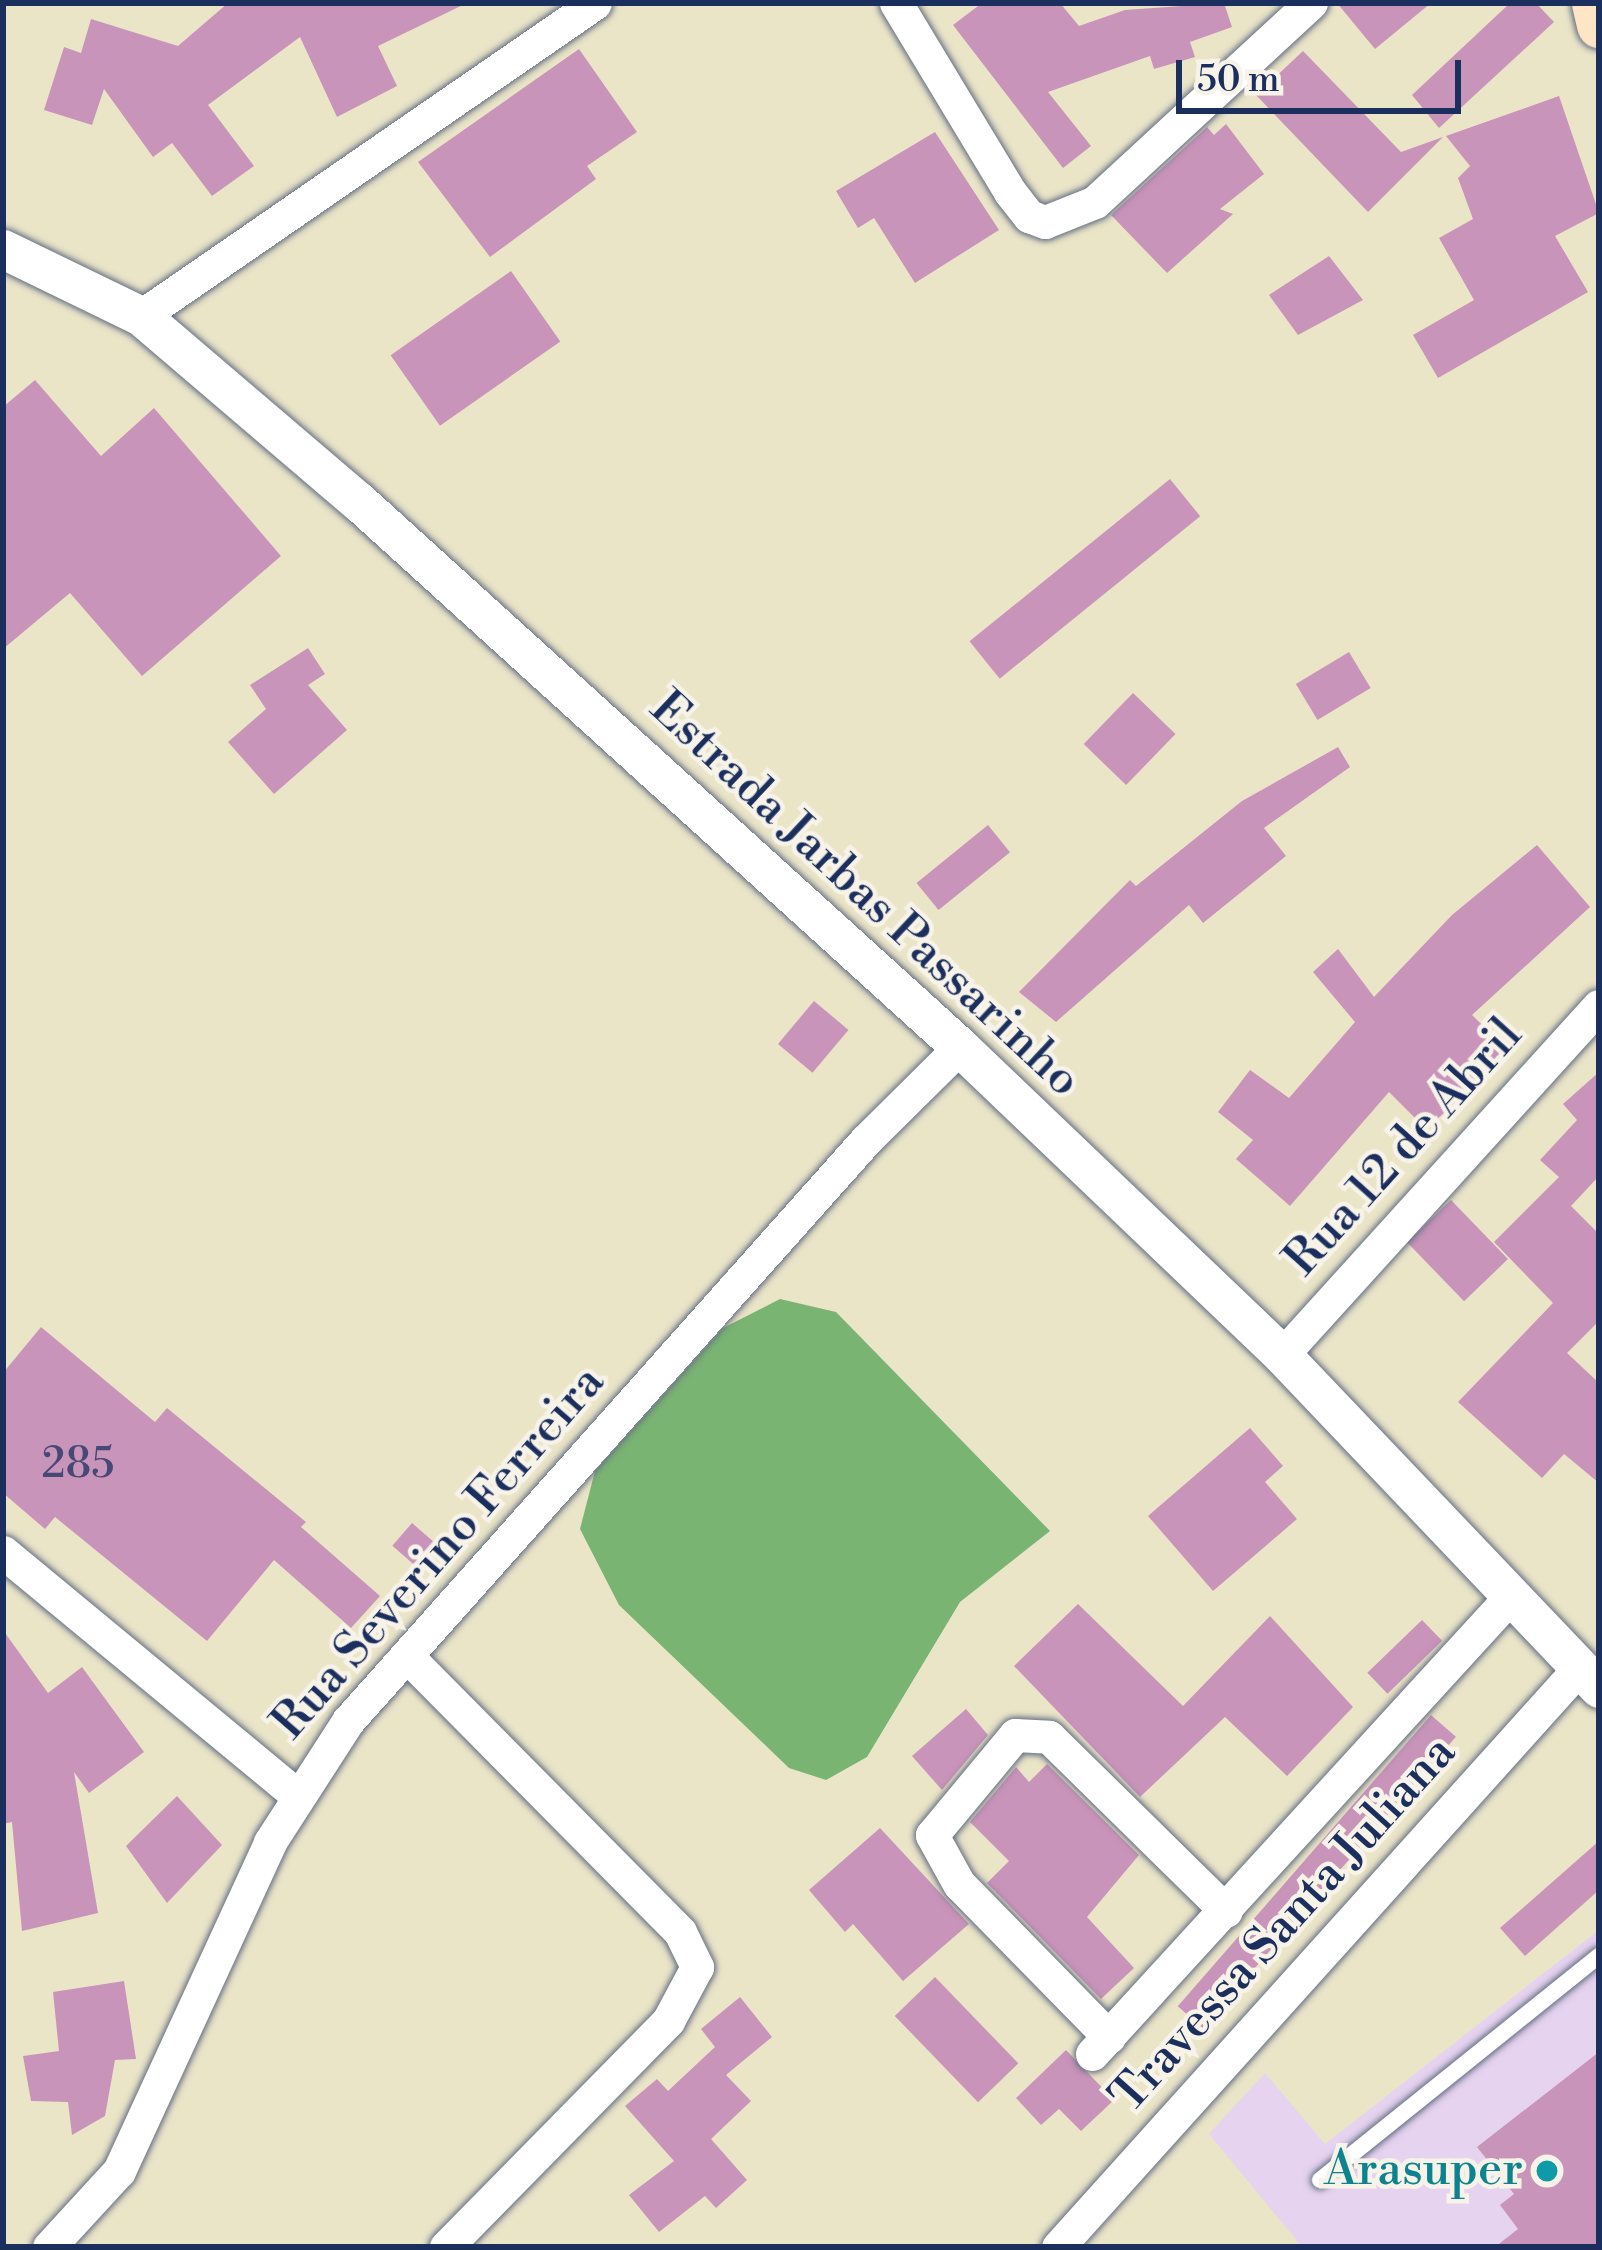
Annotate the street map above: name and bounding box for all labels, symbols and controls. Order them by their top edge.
scale bar [1182,36,1467,110]
text: 50 m [1197,58,1280,103]
street label: Estrada Jarbas Passarinho [638,680,1092,1110]
street label: Rua 12 de Abril [1273,1008,1535,1288]
street label: Rua Severino Ferreira [261,1354,617,1752]
house number: 285 [42,1440,114,1490]
street label: Travessa Santa Juliana [1100,1725,1468,2125]
place label: Arasuper [1324,2142,1523,2200]
marker: Arasuper [1534,2158,1560,2184]

